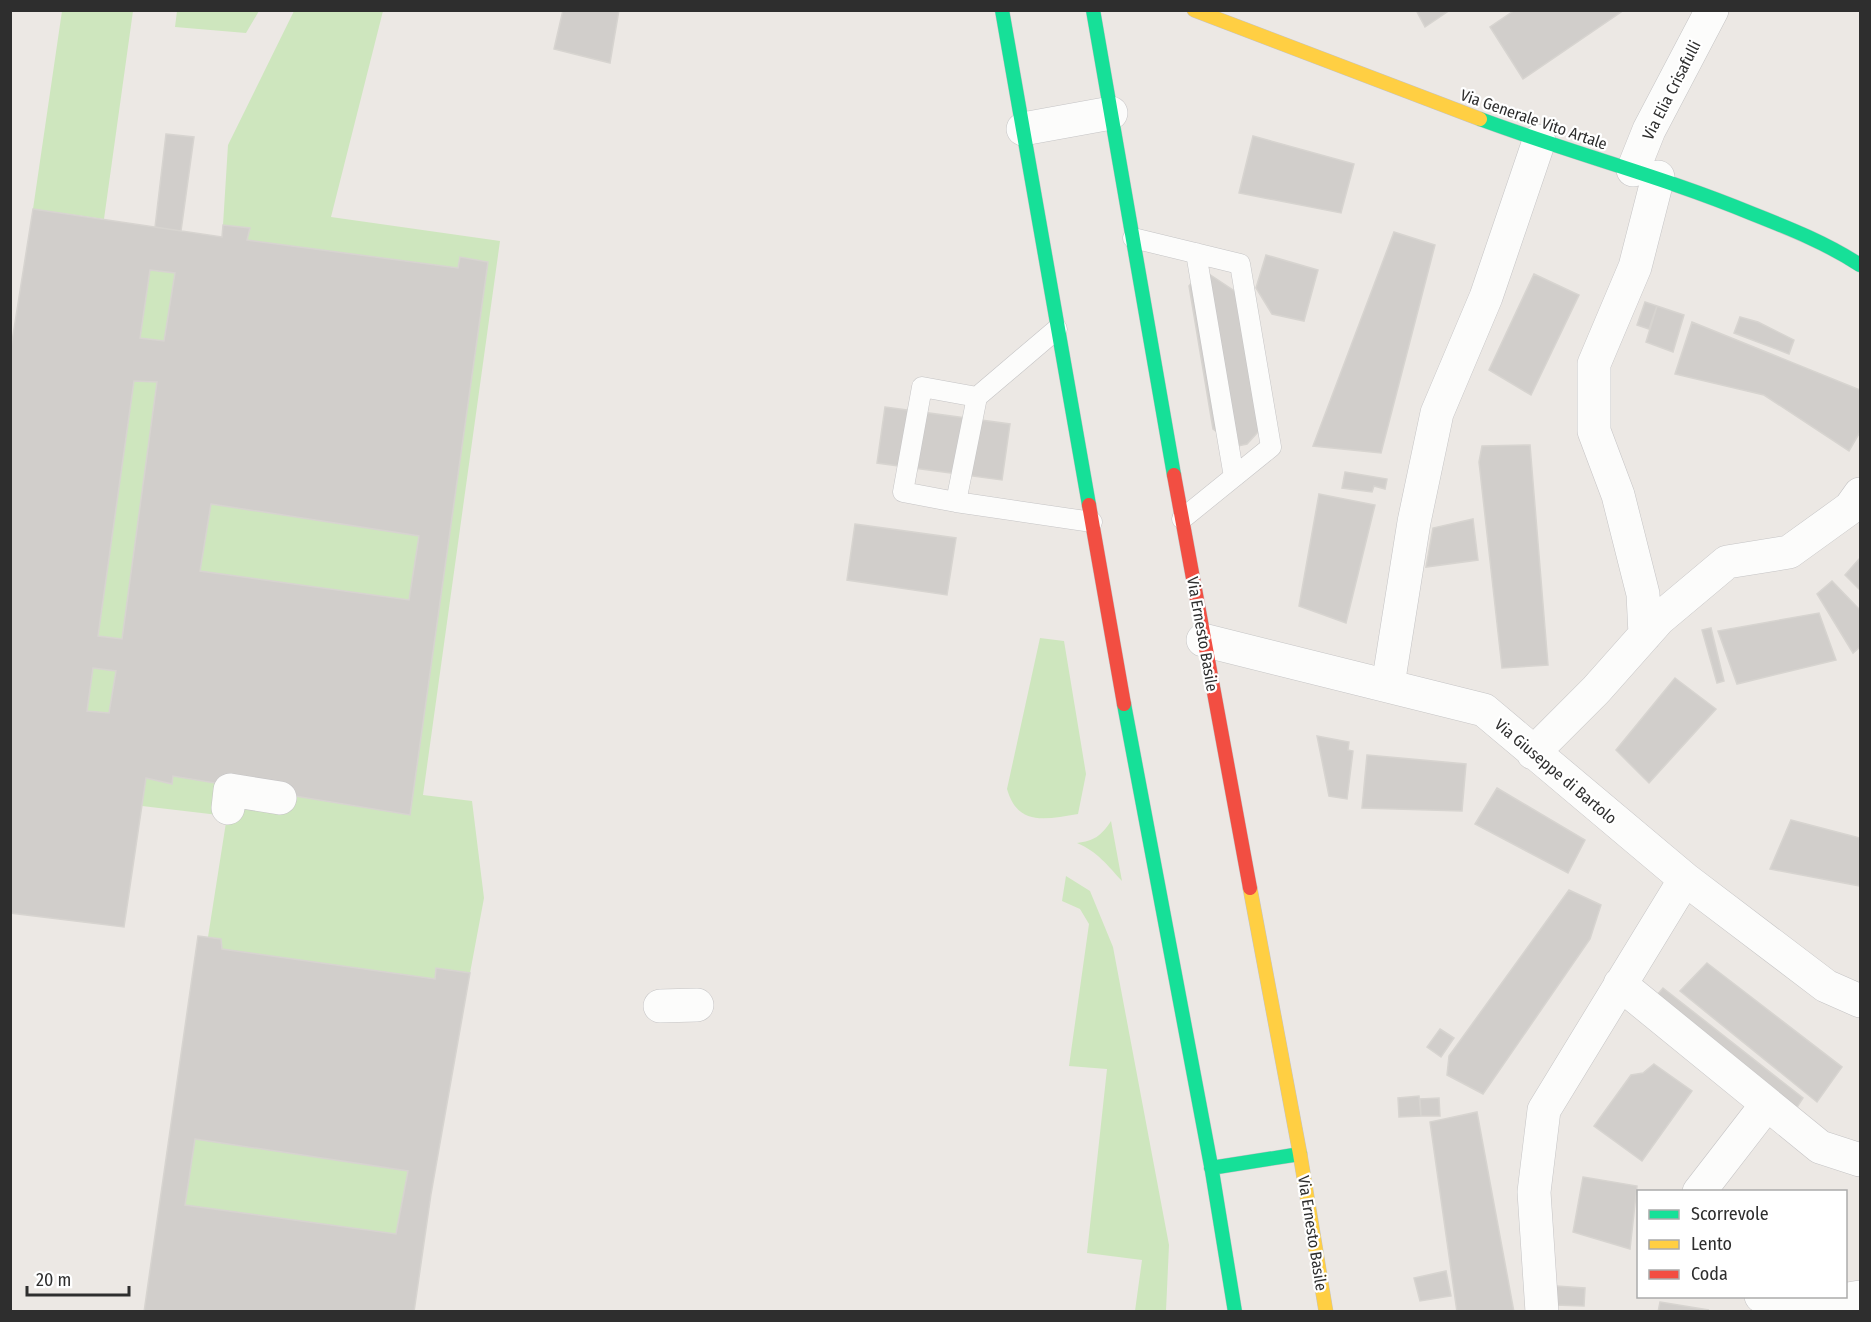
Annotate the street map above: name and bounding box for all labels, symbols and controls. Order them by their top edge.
street label: Via Elia Crisafulli [1638,37,1705,143]
street label: Via Generale Vito Artale [1458,85,1610,154]
street label: Via Ernesto Basile [1183,575,1222,693]
street label: Via Giuseppe di Bartolo [1491,715,1620,828]
street label: Via Ernesto Basile [1294,1174,1331,1292]
legend [1637,1190,1847,1298]
text: Scorrevole [1691,1203,1769,1225]
text: Lento [1691,1233,1732,1255]
scale bar [27,1259,129,1297]
text: Coda [1691,1263,1728,1285]
text: 20 m [36,1269,71,1291]

